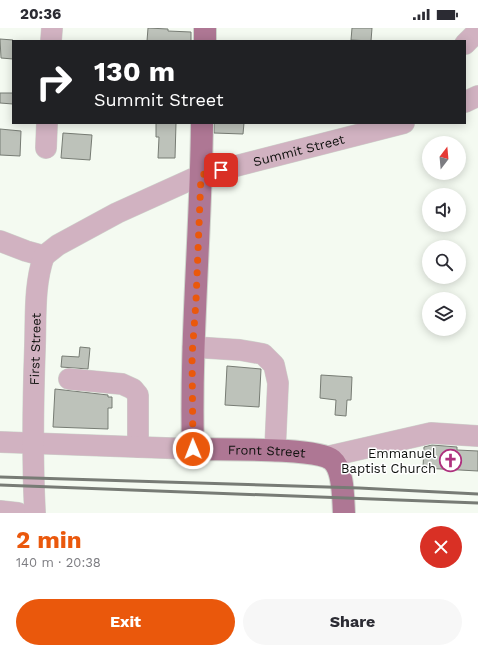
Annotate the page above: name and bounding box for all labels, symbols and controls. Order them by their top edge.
text: 20:36 [20,5,61,23]
text: 130 m [94,55,175,88]
icon: right [28,56,80,108]
text: Summit Street [94,89,224,110]
street label: Summit Street [252,131,347,169]
north arrow [422,136,466,180]
map controls [422,136,466,336]
pin [204,153,238,187]
icon: arrive [210,159,232,181]
button: sound [422,188,466,232]
button: search [422,240,466,284]
button: layers [422,292,466,336]
street label: First Street [27,312,44,386]
position arrow [172,428,214,470]
street label: Front Street [228,442,307,461]
place label: Emmanuel Baptist Church [341,446,436,476]
church icon: Emmanuel Baptist Church [438,447,464,473]
text: 2 min [16,526,82,554]
button: close [420,526,462,568]
text: 140 m · 20:38 [16,555,101,570]
button: Exit [16,599,235,645]
button: Share [243,599,462,645]

